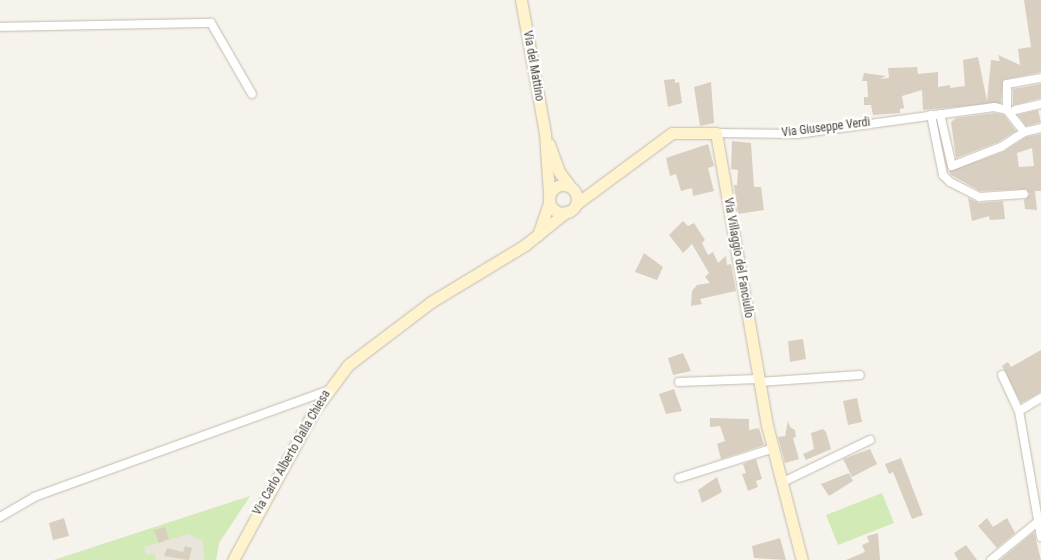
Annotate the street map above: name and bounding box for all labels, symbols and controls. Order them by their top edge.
street label: Via del Mattino [520,30,546,102]
street label: Via Giuseppe Verdi [781,115,871,141]
street label: Via Villaggio del Fanciullo [720,197,756,319]
street label: Via Carlo Alberto Dalla Chiesa [250,388,334,518]

